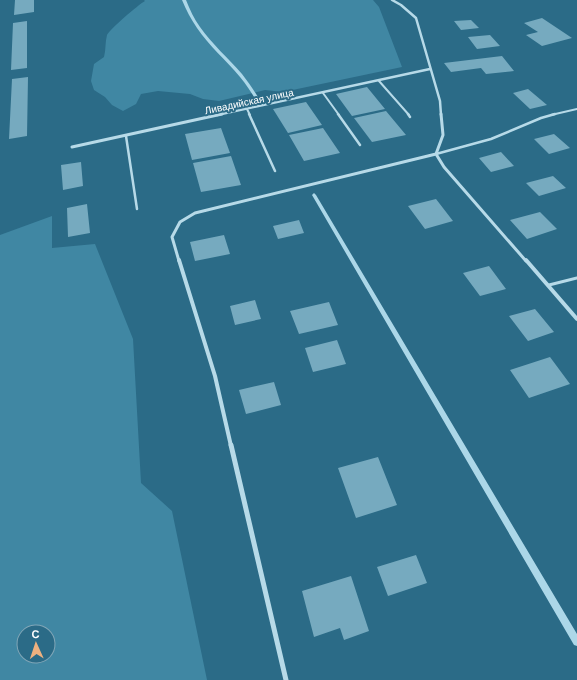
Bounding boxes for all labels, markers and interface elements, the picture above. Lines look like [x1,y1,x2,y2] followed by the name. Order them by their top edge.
[203,86,295,117] street label: Ливадийская улица
[16,624,56,664] north arrow
[31,627,40,641] text: С

